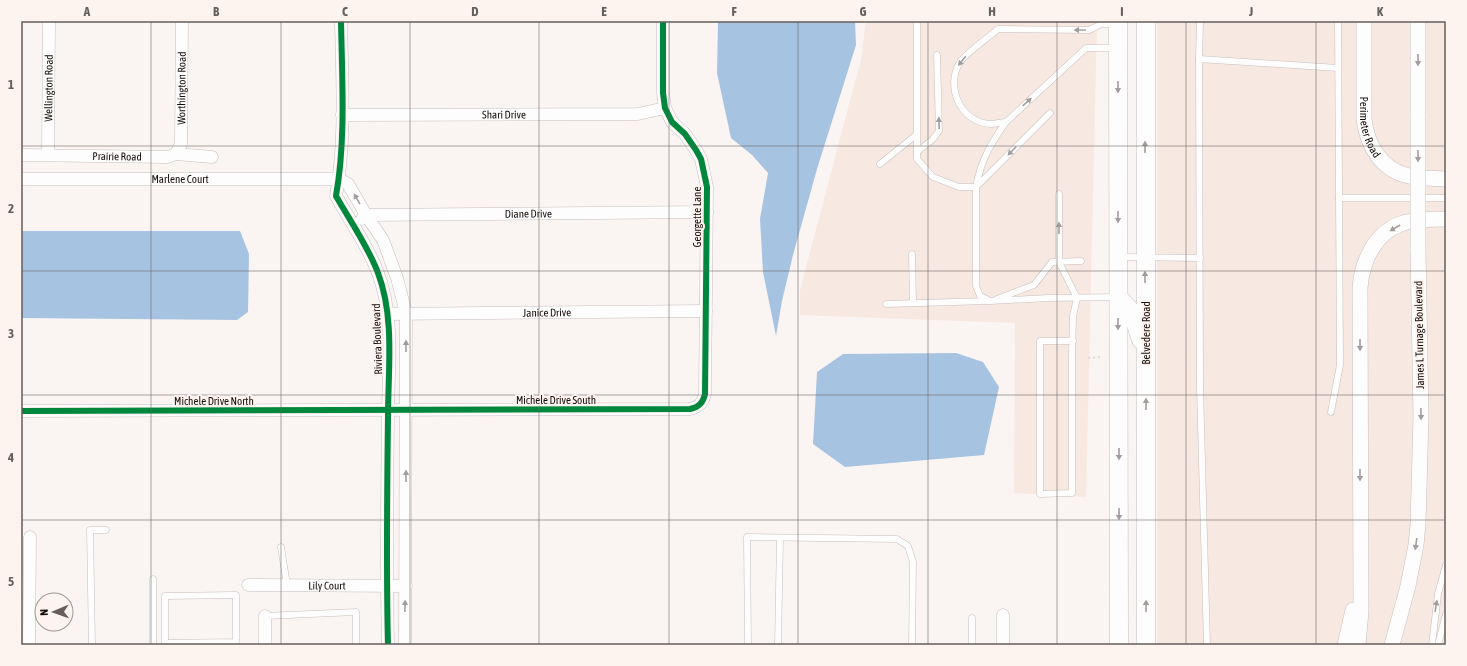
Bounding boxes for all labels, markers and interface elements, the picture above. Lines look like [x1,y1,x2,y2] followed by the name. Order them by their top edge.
[83,4,91,19] text: A
[213,4,220,19] text: B
[342,4,348,19] text: C
[471,4,479,19] text: D
[601,4,607,19] text: E
[731,4,737,19] text: F
[860,4,867,19] text: G
[988,4,996,19] text: H
[1120,4,1124,19] text: I
[1248,4,1253,19] text: J
[1377,4,1384,19] text: K
[1073,27,1086,33] one-way arrow
[175,52,188,125] street label: Worthington Road
[42,54,55,122] street label: Wellington Road
[1415,54,1421,67] one-way arrow
[958,56,967,66] one-way arrow
[8,77,14,92] text: 1
[1115,81,1121,94] one-way arrow
[1358,97,1383,160] street label: Perimeter Road
[1022,98,1032,107] one-way arrow
[482,108,526,121] street label: Shari Drive
[935,117,942,129] one-way arrow
[1142,140,1148,153] one-way arrow
[1007,146,1017,156] one-way arrow
[92,150,142,163] street label: Prairie Road
[1415,150,1421,163] one-way arrow
[151,173,209,185] street label: Marlene Court
[691,187,703,247] street label: Georgette Lane
[353,194,360,205] one-way arrow
[8,201,14,216] text: 2
[505,207,552,220] street label: Diane Drive
[1115,211,1121,224] one-way arrow
[1056,221,1062,234] one-way arrow
[1389,224,1400,231] one-way arrow
[1142,271,1149,283] one-way arrow
[1412,281,1426,389] street label: James L Turnage Boulevard
[1140,301,1152,365] street label: Belvedere Road
[370,303,384,375] street label: Riviera Boulevard
[523,306,571,319] street label: Janice Drive
[1115,318,1121,331] one-way arrow
[8,326,14,341] text: 3
[403,339,409,352] one-way arrow
[1357,339,1363,352] one-way arrow
[516,394,596,406] street label: Michele Drive South
[174,395,254,407] street label: Michele Drive North
[1143,397,1149,410] one-way arrow
[1417,408,1424,420] one-way arrow
[1116,448,1122,461] one-way arrow
[7,450,14,465] text: 4
[403,469,409,482] one-way arrow
[1357,469,1363,482] one-way arrow
[1116,508,1122,521] one-way arrow
[1413,538,1419,550] one-way arrow
[8,574,14,589] text: 5
[308,579,346,592] street label: Lily Court
[34,592,74,632] north arrow
[1143,599,1149,612] one-way arrow
[402,600,409,612] one-way arrow
[1433,600,1439,612] one-way arrow
[38,609,50,616] text: N

